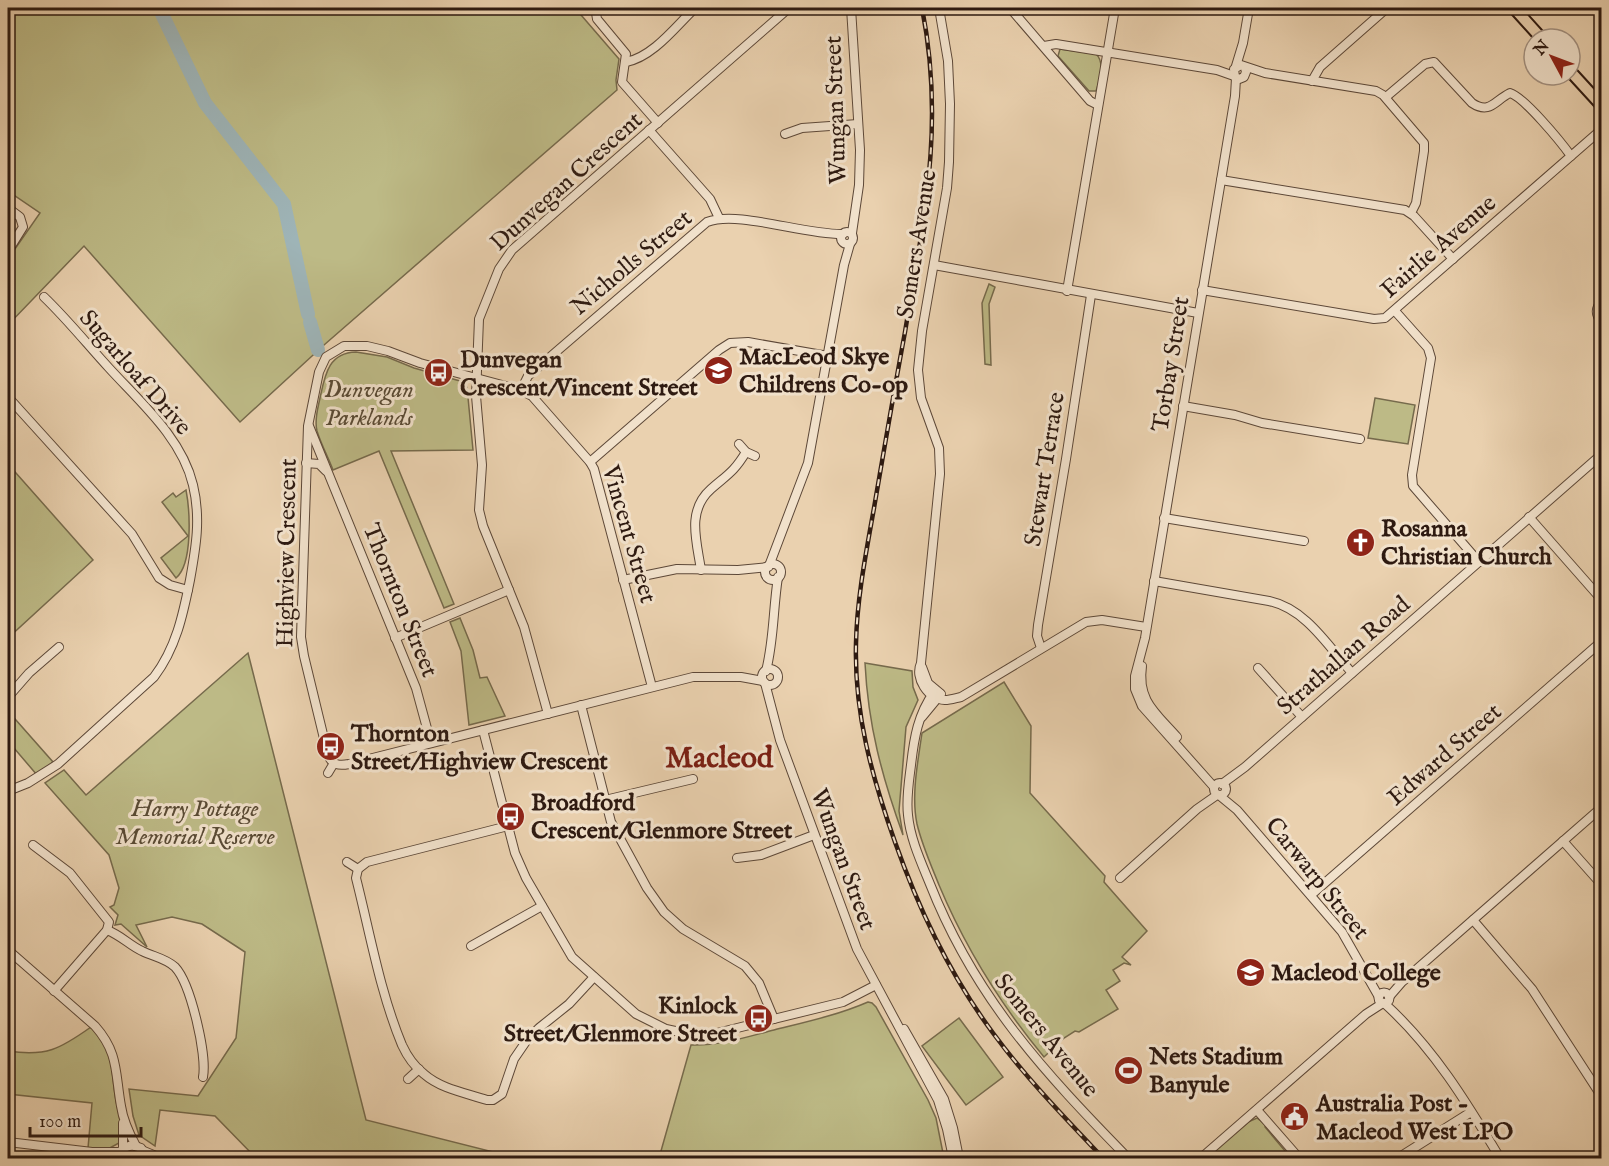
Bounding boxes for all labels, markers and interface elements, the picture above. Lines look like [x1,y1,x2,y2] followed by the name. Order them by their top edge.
[1522,27,1582,87] north arrow
[818,35,855,185] street label: Wungan Street
[1529,37,1554,61] text: N
[484,105,650,259] street label: Dunvegan Crescent
[890,167,945,321] street label: Somers Avenue
[1375,189,1503,306] street label: Fairlie Avenue
[565,203,699,323] street label: Nicholls Street
[1145,294,1197,434] street label: Torbay Street
[72,304,198,442] street label: Sugarloaf Drive
[739,342,908,401] place label: MacLeod Skye Childrens Co-op
[460,345,699,404] place label: Dunvegan Crescent/Vincent Street
[702,354,734,386] school or university icon: MacLeod Skye Childrens Co-op
[423,357,455,389] bus stop icon: Dunvegan Crescent/Vincent Street
[324,375,414,434] park label: Dunvegan Parklands
[1018,390,1073,549] street label: Stewart Terrace
[270,458,305,648] street label: Highview Crescent
[594,461,663,607] street label: Vincent Street
[1381,514,1552,573] place label: Rosanna Christian Church
[355,519,445,682] street label: Thornton Street
[1344,526,1376,558] church icon: Rosanna Christian Church
[1271,590,1417,723] street label: Strathallan Road
[1381,697,1509,813] street label: Edward Street
[350,719,609,778] place label: Thornton Street/Highview Crescent
[314,731,346,763] bus stop icon: Thornton Street/Highview Crescent
[665,740,774,778] district label: Macleod
[803,784,883,935] street label: Wungan Street
[531,788,793,847] place label: Broadford Crescent/Glenmore Street
[115,794,275,853] park label: Harry Pottage Memorial Reserve
[494,800,526,832] bus stop icon: Broadford Crescent/Glenmore Street
[1258,811,1376,947] street label: Carwarp Street
[1234,956,1266,988] school or university icon: Macleod College
[1271,958,1441,989] place label: Macleod College
[986,968,1105,1104] street label: Somers Avenue
[504,991,738,1050] place label: Kinlock Street/Glenmore Street
[742,1003,774,1035] bus stop icon: Kinlock Street/Glenmore Street
[1148,1042,1284,1101] place label: Nets Stadium Banyule
[1112,1054,1144,1086] sports icon: Nets Stadium Banyule
[1315,1089,1513,1148] place label: Australia Post - Macleod West LPO
[30,1100,141,1138] scale bar
[1279,1101,1311,1133] public building icon: Australia Post - Macleod West LPO
[39,1111,81,1134] text: 100 m

